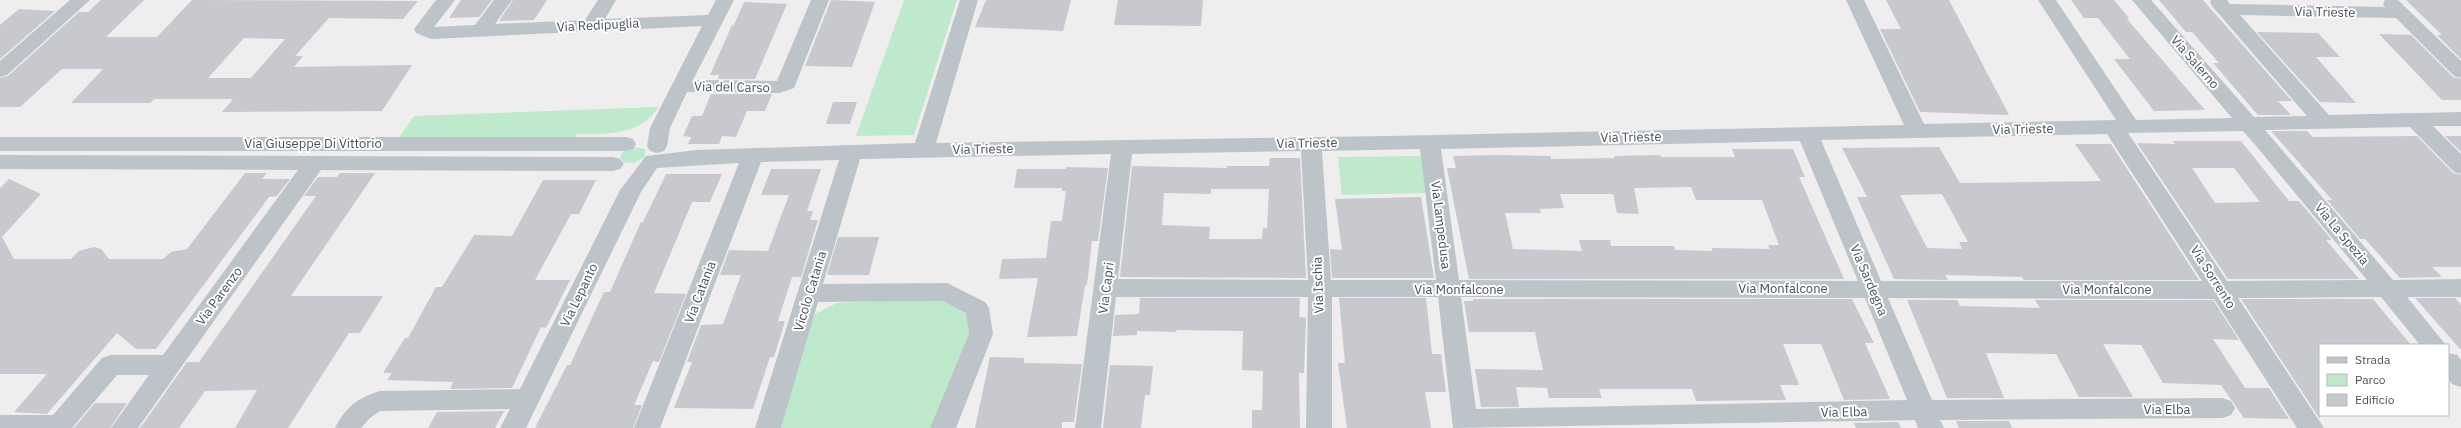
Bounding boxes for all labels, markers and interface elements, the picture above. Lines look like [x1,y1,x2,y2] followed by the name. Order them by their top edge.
[2294,3,2356,21] street label: Via Trieste
[556,14,640,36] street label: Via Redipuglia
[2167,32,2223,92] street label: Via Salerno
[694,78,770,96] street label: Via del Carso
[1992,120,2054,138] street label: Via Trieste
[1600,128,1662,146] street label: Via Trieste
[1276,134,1338,152] street label: Via Trieste
[244,135,382,152] street label: Via Giuseppe Di Vittorio
[952,140,1014,158] street label: Via Trieste
[1427,180,1455,270] street label: Via Lampedusa
[2311,199,2373,269] street label: Via La Spezia
[1846,242,1892,318] street label: Via Sardegna
[2186,242,2240,312] street label: Via Sorrento
[790,249,830,333] street label: Vicolo Catania
[1309,256,1327,314] street label: Via Ischia
[680,258,720,326] street label: Via Catania
[556,261,602,329] street label: Via Lepanto
[1094,261,1118,315] street label: Via Capri
[192,263,246,329] street label: Via Parenzo
[1738,280,1828,297] street label: Via Monfalcone
[1414,281,1504,298] street label: Via Monfalcone
[2062,281,2152,298] street label: Via Monfalcone
[2319,344,2449,416] legend
[2355,352,2391,367] text: Strada
[2355,372,2386,387] text: Parco
[2355,392,2395,407] text: Edificio
[2144,401,2190,418] street label: Via Elba
[1820,403,1868,421] street label: Via Elba

